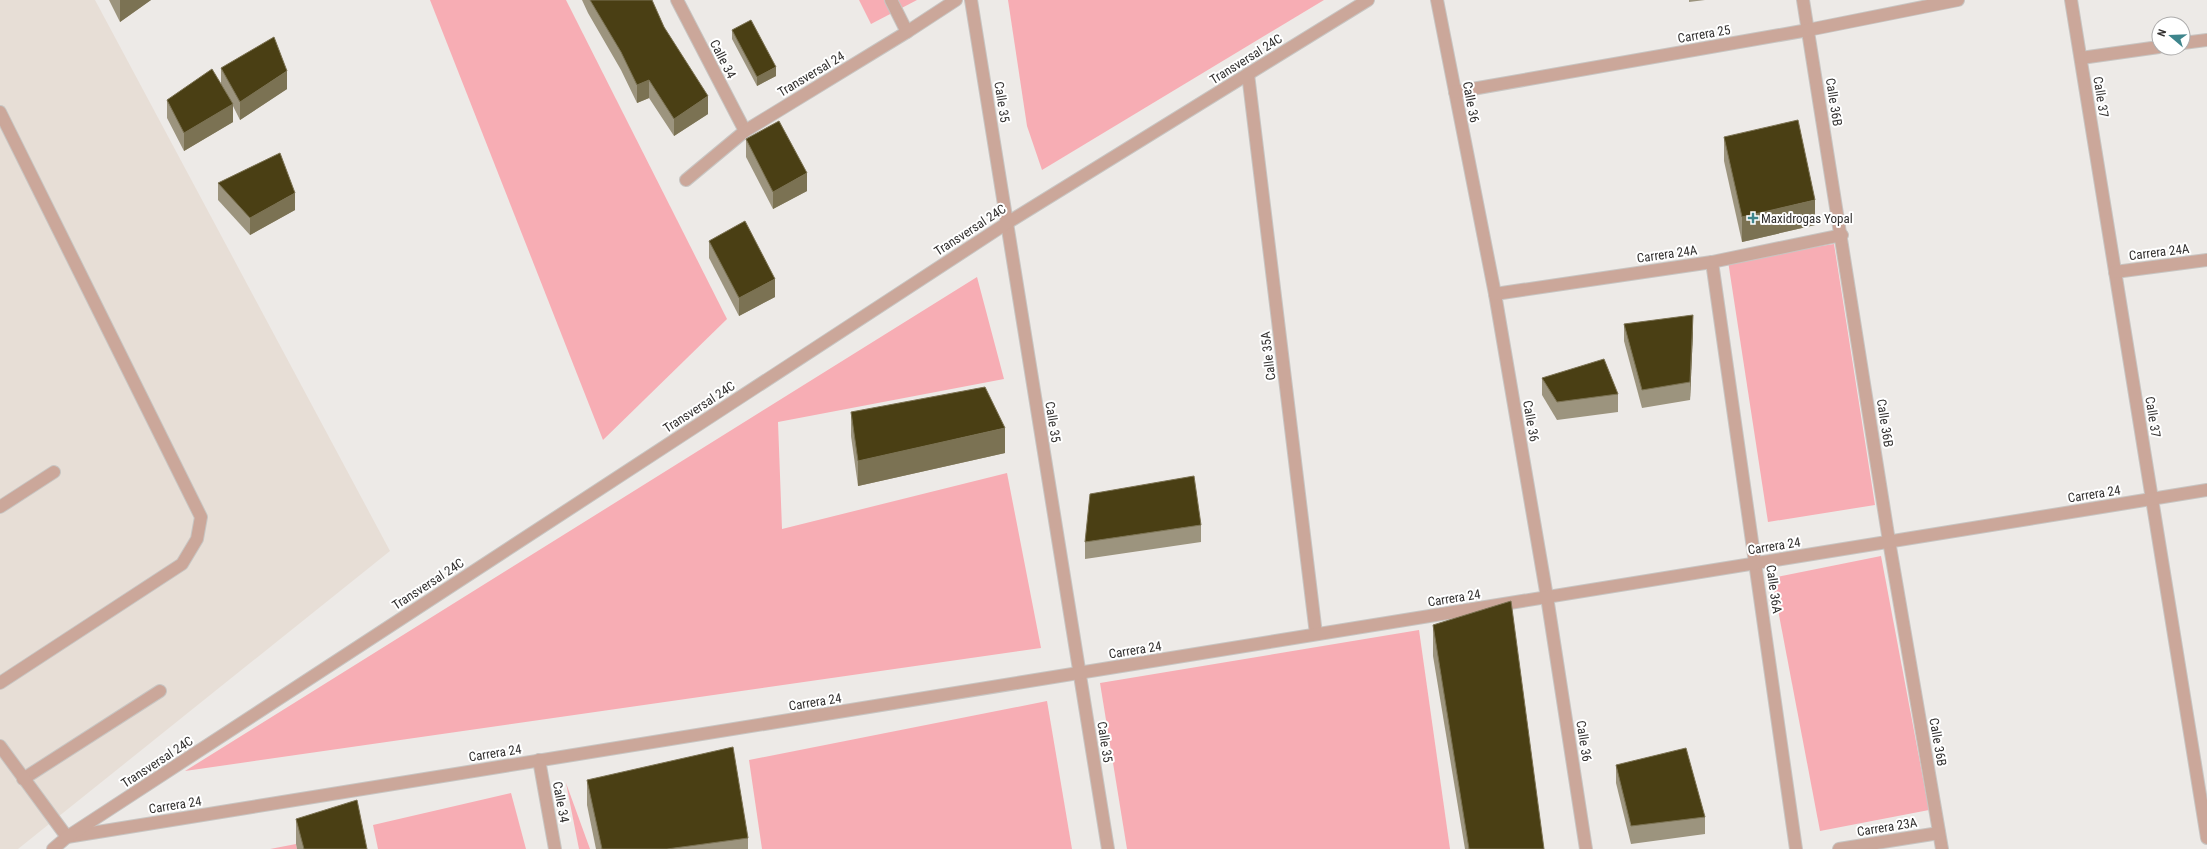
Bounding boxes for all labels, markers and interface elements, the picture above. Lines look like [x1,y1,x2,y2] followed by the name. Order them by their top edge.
[2151,16,2191,56] north arrow
[1676,22,1732,46] street label: Carrera 25
[2155,27,2169,38] text: N
[1207,31,1285,87] street label: Transversal 24C
[707,37,739,81] street label: Calle 34
[775,48,847,100] street label: Transversal 24
[2090,75,2112,119] street label: Calle 37
[1823,77,1845,127] street label: Calle 36B
[991,80,1013,124] street label: Calle 35
[1460,80,1482,124] street label: Calle 36
[931,201,1009,259] street label: Transversal 24C
[1761,211,1853,226] place label: Maxidrogas Yopal
[1748,213,1758,223] marker: Maxidrogas Yopal
[2128,241,2191,263] street label: Carrera 24A
[1636,242,1699,266] street label: Carrera 24A
[1258,330,1278,381] street label: Calle 35A
[660,378,738,436] street label: Transversal 24C
[2142,395,2164,439] street label: Calle 37
[1874,398,1896,448] street label: Calle 36B
[1520,399,1542,443] street label: Calle 36
[1042,400,1064,444] street label: Calle 35
[2067,482,2122,506] street label: Carrera 24
[1747,534,1802,558] street label: Carrera 24
[389,555,467,613] street label: Transversal 24C
[1763,564,1785,615] street label: Calle 36A
[1427,586,1482,610] street label: Carrera 24
[1108,638,1163,662] street label: Carrera 24
[788,690,843,714] street label: Carrera 24
[1926,717,1950,767] street label: Calle 36B
[1573,719,1595,763] street label: Calle 36
[1094,720,1116,764] street label: Calle 35
[118,733,196,791] street label: Transversal 24C
[468,741,523,765] street label: Carrera 24
[550,780,572,824] street label: Calle 34
[148,793,203,817] street label: Carrera 24
[1856,815,1919,839] street label: Carrera 23A

